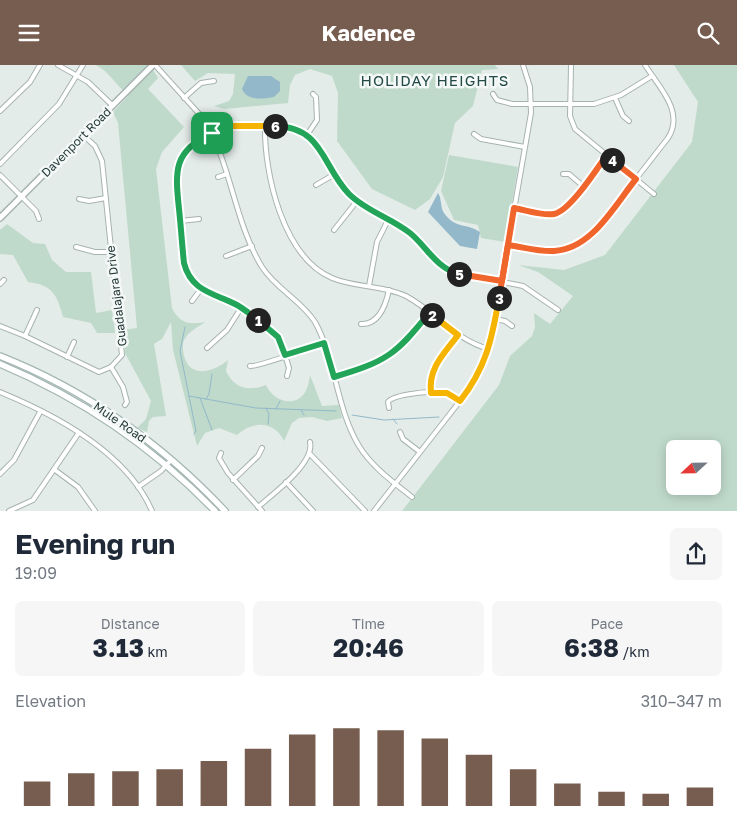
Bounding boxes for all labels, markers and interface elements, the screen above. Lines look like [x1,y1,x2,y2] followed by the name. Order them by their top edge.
[15,19,43,47] icon: menu
[322,19,415,46] text: Kadence
[694,19,722,47] icon: search
[361,71,509,89] district label: HOLIDAY HEIGHTS
[38,104,114,180] street label: Davenport Road
[191,112,233,154] pin
[262,113,288,139] pin: 6
[271,118,280,135] text: 6
[198,119,226,147] icon: arrive
[600,147,624,173] pin: 4
[608,152,617,169] text: 4
[102,245,130,347] street label: Guadalajara Drive
[446,261,472,287] pin: 5
[455,266,464,283] text: 5
[486,285,512,311] pin: 3
[495,290,504,307] text: 3
[420,303,444,327] pin: 2
[246,307,270,333] pin: 1
[428,307,437,324] text: 2
[255,312,262,329] text: 1
[91,398,149,446] street label: Mule Road
[666,440,721,495] north arrow
[666,440,721,495] map controls
[15,527,175,560] text: Evening run
[670,528,722,580] button: share
[15,563,57,583] text: 19:09
[101,615,160,632] text: Distance
[352,615,385,632] text: Time
[590,615,623,632] text: Pace
[93,632,144,663] text: 3.13
[333,632,404,663] text: 20:46
[564,632,619,663] text: 6:38
[144,643,168,660] text: km
[619,643,650,660] text: /km
[15,691,86,711] text: Elevation
[641,691,722,711] text: 310–347 m

